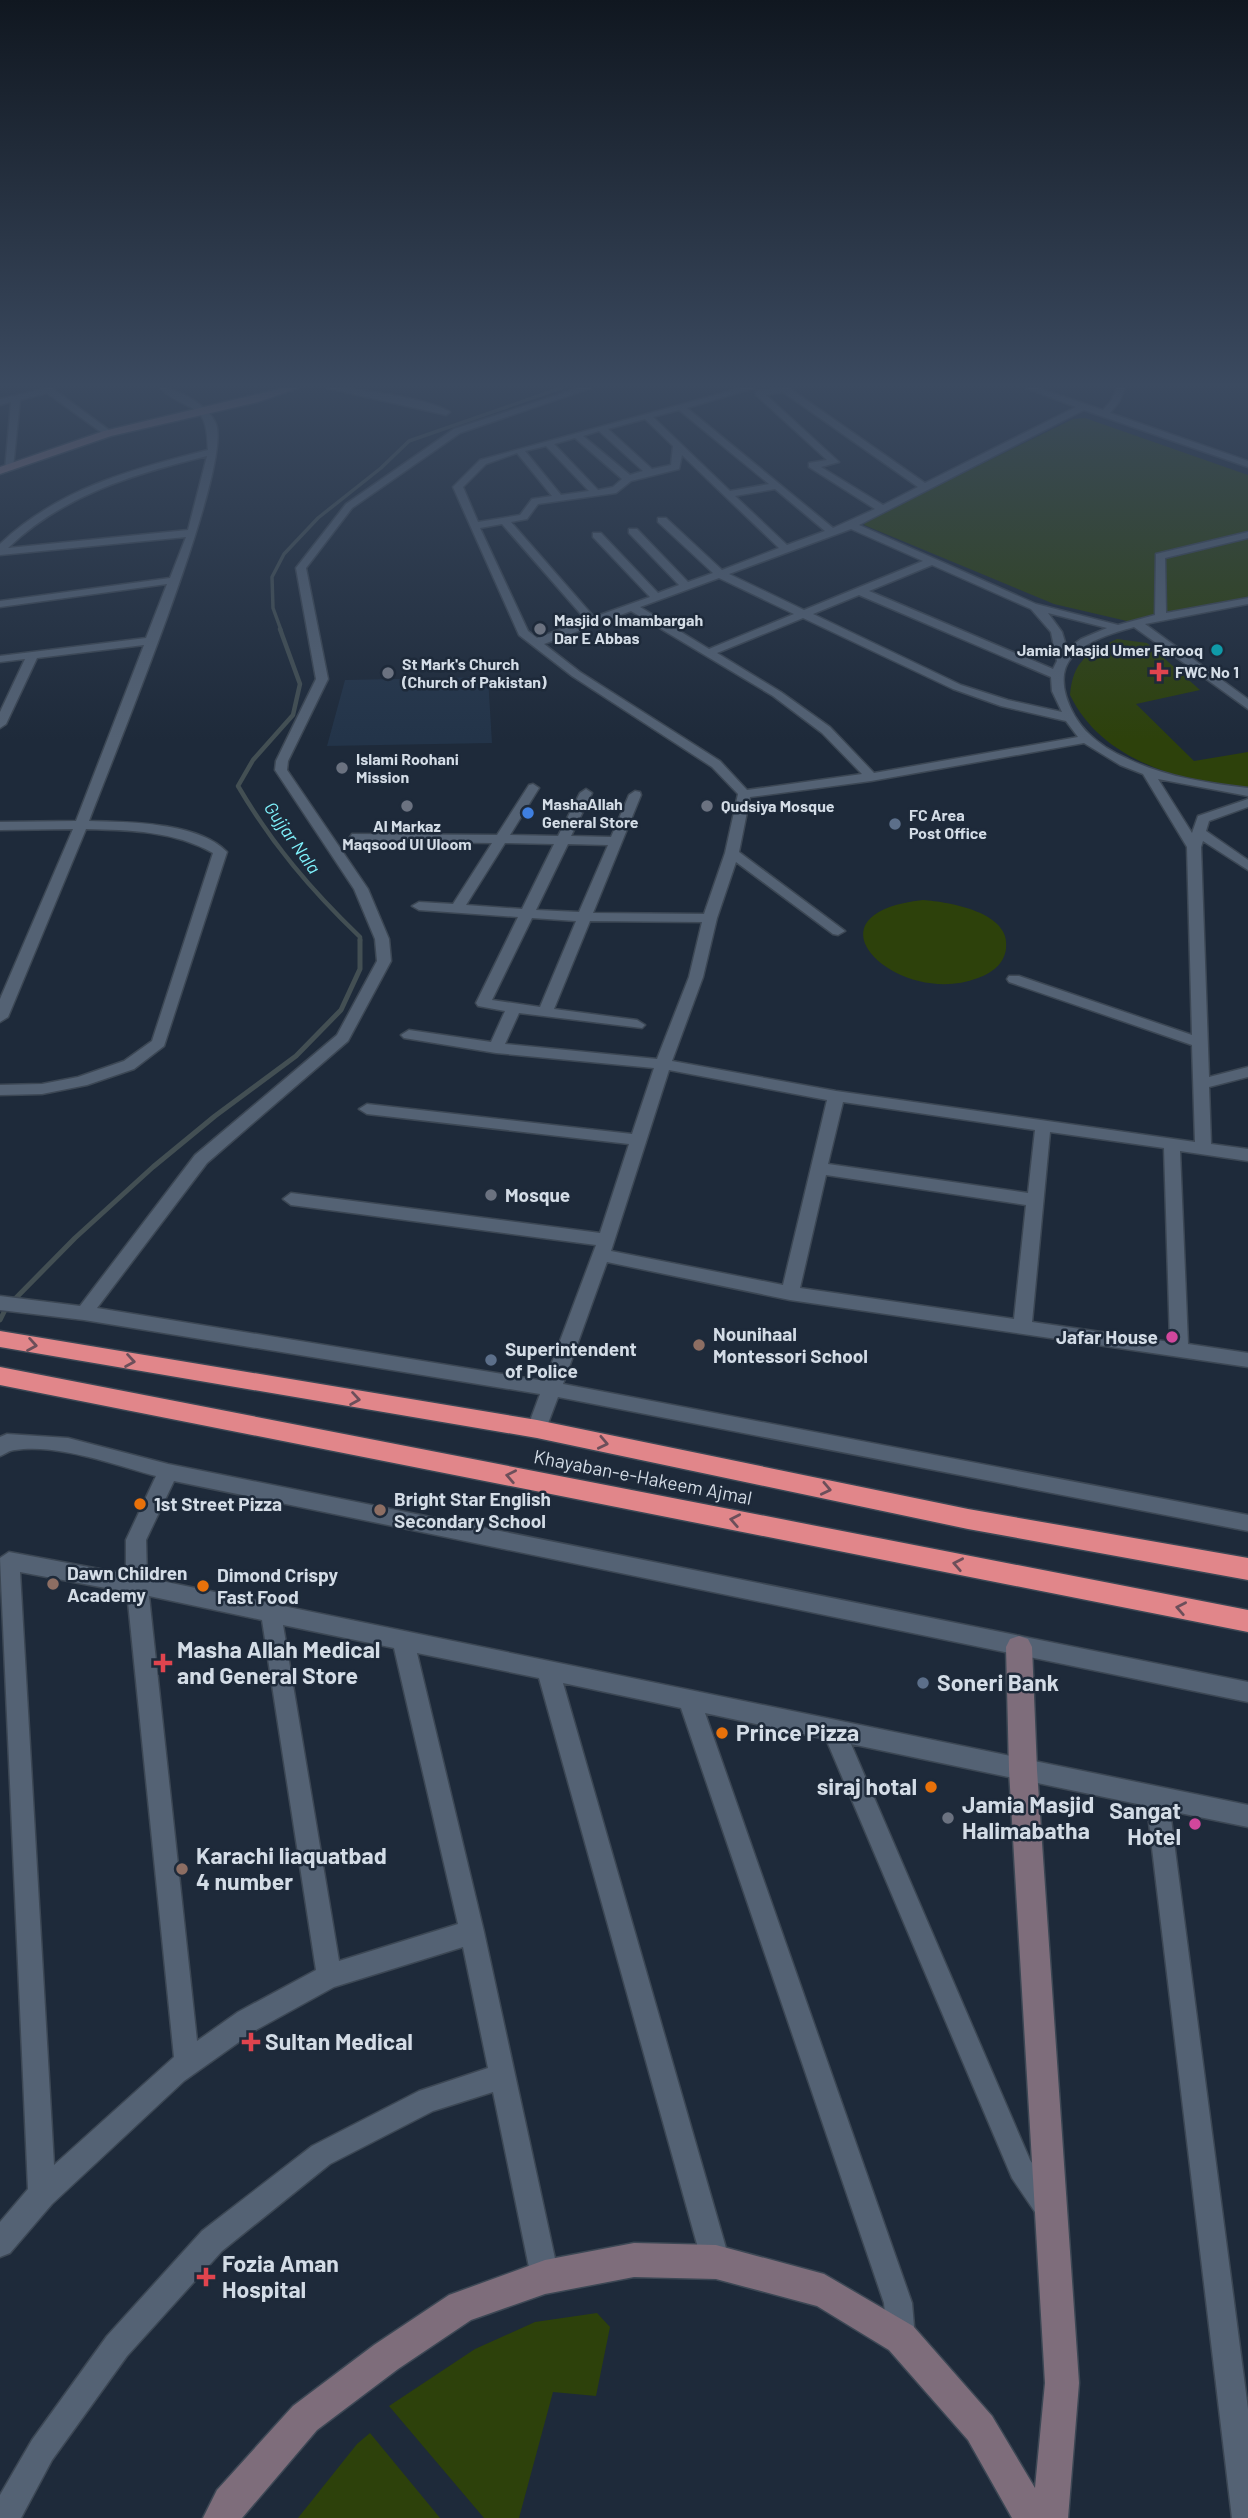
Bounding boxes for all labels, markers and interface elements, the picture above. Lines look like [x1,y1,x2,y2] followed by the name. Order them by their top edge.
[554,610,703,647] place label: Masjid o Imambargah Dar E Abbas
[532,621,548,637] marker: Masjid o Imambargah Dar E Abbas
[1017,640,1203,659] place label: Jamia Masjid Umer Farooq
[1209,642,1225,658] marker: Jamia Masjid Umer Farooq
[401,654,547,691] place label: St Mark's Church (Church of Pakistan)
[1149,662,1169,682] marker: FWC No 1
[1175,662,1239,681] place label: FWC No 1
[380,665,396,681] marker: St Mark's Church (Church of Pakistan)
[356,749,459,786] place label: Islami Roohani Mission
[334,760,350,776] marker: Islami Roohani Mission
[542,794,639,831] place label: MashaAllah General Store
[721,796,835,815] place label: Qudsiya Mosque
[260,797,326,878] water label: Gujjar Nala
[399,798,415,814] marker: Al Markaz Maqsood Ul Uloom
[699,798,715,814] marker: Qudsiya Mosque
[520,805,536,821] marker: MashaAllah General Store
[909,805,987,842] place label: FC Area Post Office
[342,816,472,853] place label: Al Markaz Maqsood Ul Uloom
[887,816,903,832] marker: FC Area Post Office
[505,1183,570,1206] place label: Mosque
[483,1187,499,1203] marker: Mosque
[713,1322,868,1367] place label: Nounihaal Montessori School
[1056,1325,1158,1348] place label: Jafar House
[1164,1329,1180,1345] marker: Jafar House
[26,1337,37,1352] one-way arrow
[505,1337,637,1382] place label: Superintendent of Police
[691,1337,707,1353] marker: Nounihaal Montessori School
[483,1352,499,1368] marker: Superintendent of Police
[125,1353,136,1368] one-way arrow
[349,1391,361,1406] one-way arrow
[597,1434,609,1449] one-way arrow
[532,1444,754,1509] street label: Khayaban-e-Hakeem Ajmal
[505,1469,517,1484] one-way arrow
[820,1481,832,1496] one-way arrow
[394,1487,551,1532] place label: Bright Star English Secondary School
[154,1492,282,1515] place label: 1st Street Pizza
[132,1496,148,1512] marker: 1st Street Pizza
[372,1502,388,1518] marker: Bright Star English Secondary School
[729,1513,741,1528] one-way arrow
[952,1557,964,1572] one-way arrow
[67,1561,188,1606] place label: Dawn Children Academy
[217,1563,338,1608] place label: Dimond Crispy Fast Food
[45,1576,61,1592] marker: Dawn Children Academy
[195,1578,211,1594] marker: Dimond Crispy Fast Food
[1175,1601,1187,1616] one-way arrow
[177,1635,380,1689] place label: Masha Allah Medical and General Store
[155,1655,171,1671] marker: Masha Allah Medical and General Store
[937,1668,1059,1696] place label: Soneri Bank
[915,1675,931,1691] marker: Soneri Bank
[736,1718,859,1746] place label: Prince Pizza
[714,1725,730,1741] marker: Prince Pizza
[817,1772,917,1800] place label: siraj hotal
[923,1779,939,1795] marker: siraj hotal
[962,1790,1094,1844] place label: Jamia Masjid Halimabatha
[1109,1796,1181,1850] place label: Sangat Hotel
[940,1810,956,1826] marker: Jamia Masjid Halimabatha
[1187,1816,1203,1832] marker: Sangat Hotel
[196,1841,387,1895] place label: Karachi liaquatbad 4 number
[174,1861,190,1877] marker: Karachi liaquatbad 4 number
[265,2027,413,2055] place label: Sultan Medical
[243,2034,259,2050] marker: Sultan Medical
[222,2249,339,2303] place label: Fozia Aman Hospital
[196,2267,216,2287] marker: Fozia Aman Hospital

